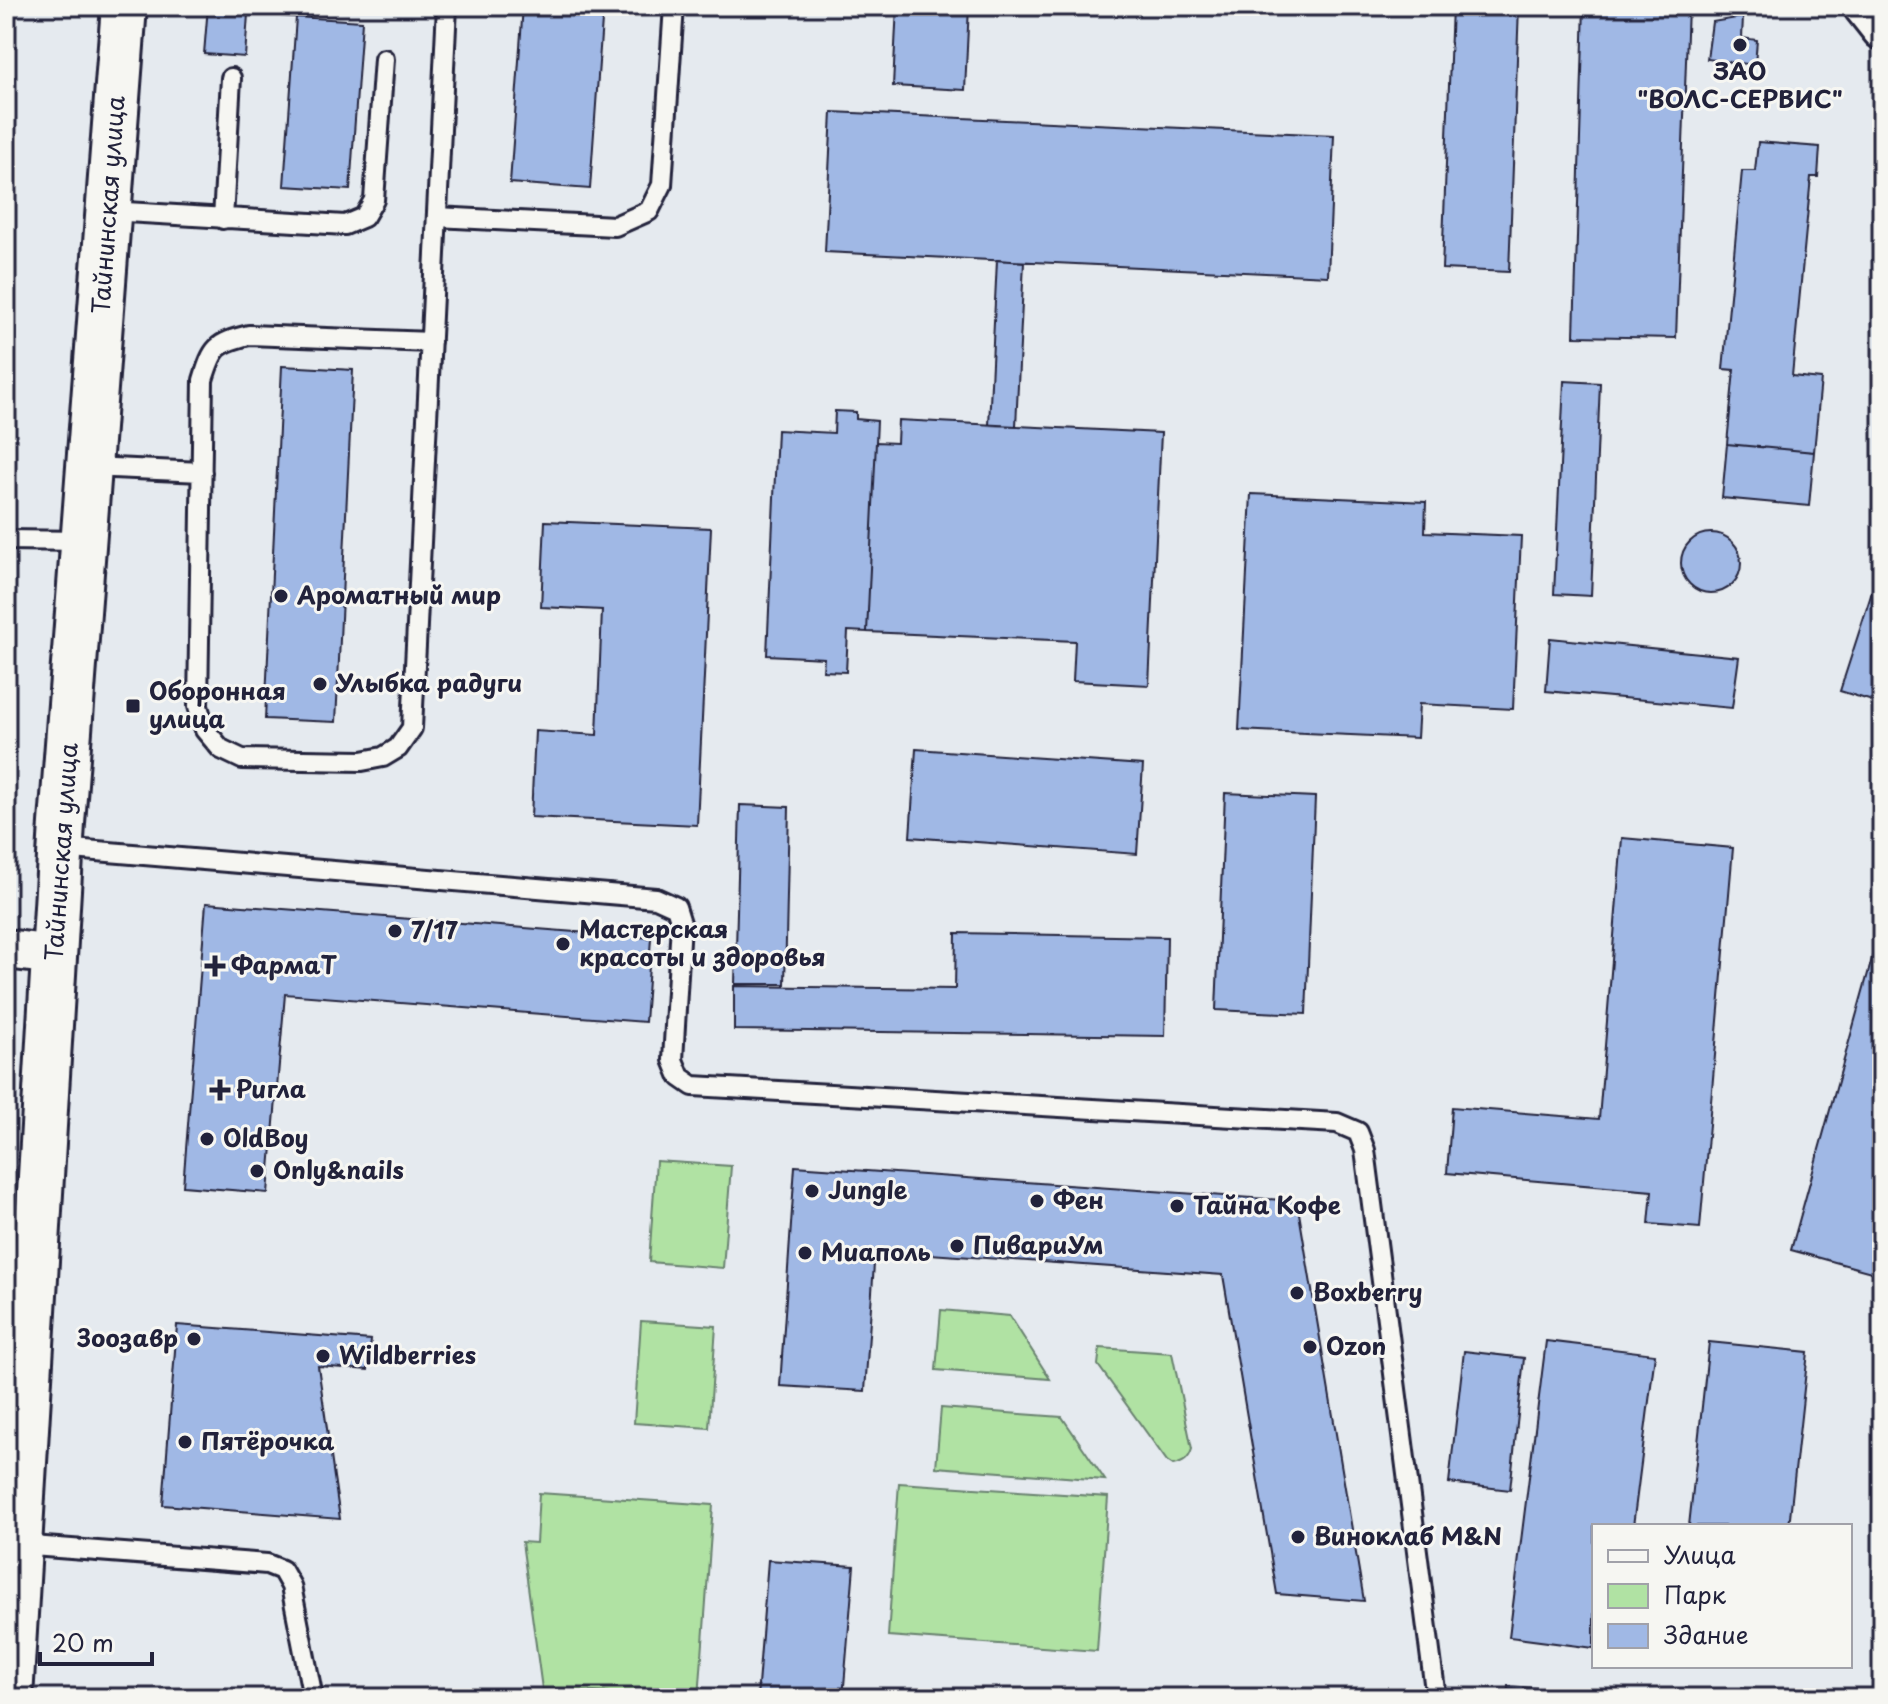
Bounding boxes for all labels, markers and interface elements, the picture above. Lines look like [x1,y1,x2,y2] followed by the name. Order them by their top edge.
[1731,36,1749,54] marker: ЗАО "ВОЛС-СЕРВИС"
[1637,52,1843,116] place label: ЗАО "ВОЛС-СЕРВИС"
[81,95,133,315] street label: Тайнинская улица
[296,576,501,612] place label: Ароматный мир
[272,587,290,605] marker: Ароматный мир
[335,664,522,700] place label: Улыбка радуги
[149,672,286,736] place label: Оборонная улица
[311,675,329,693] marker: Улыбка радуги
[124,697,142,715] marker: Оборонная улица
[34,742,86,962] street label: Тайнинская улица
[579,910,826,974] place label: Мастерская красоты и здоровья
[411,911,458,947] place label: 7/17
[386,922,404,940] marker: 7/17
[554,935,572,953] marker: Мастерская красоты и здоровья
[231,946,338,982] place label: ФармаТ
[206,957,224,975] marker: ФармаТ
[236,1070,307,1106] place label: Ригла
[211,1081,229,1099] marker: Ригла
[223,1119,308,1155] place label: OldBoy
[198,1130,216,1148] marker: OldBoy
[273,1151,404,1187] place label: Only&nails
[248,1162,266,1180] marker: Only&nails
[828,1171,908,1207] place label: Jungle
[1053,1181,1104,1217] place label: Фен
[803,1182,821,1200] marker: Jungle
[1193,1186,1341,1222] place label: Тайна Кофе
[1028,1192,1046,1210] marker: Фен
[1168,1197,1186,1215] marker: Тайна Кофе
[973,1226,1103,1262] place label: ПивариУм
[821,1233,931,1269] place label: Миаполь
[948,1237,966,1255] marker: ПивариУм
[796,1244,814,1262] marker: Миаполь
[1313,1273,1423,1309] place label: Boxberry
[1288,1284,1306,1302] marker: Boxberry
[76,1319,178,1355] place label: Зоозавр
[1326,1327,1386,1363] place label: Ozon
[185,1330,203,1348] marker: Зоозавр
[339,1336,476,1372] place label: Wildberries
[1301,1338,1319,1356] marker: Ozon
[314,1347,332,1365] marker: Wildberries
[201,1422,335,1458] place label: Пятёрочка
[176,1433,194,1451] marker: Пятёрочка
[1314,1517,1502,1553] place label: Виноклаб М&N
[1592,1524,1852,1668] legend
[1289,1528,1307,1546] marker: Виноклаб М&N
[1664,1536,1736,1572] text: Улица
[1664,1576,1727,1612] text: Парк
[40,1616,152,1666] scale bar
[1664,1616,1749,1652] text: Здание
[52,1624,114,1660] text: 20 m

